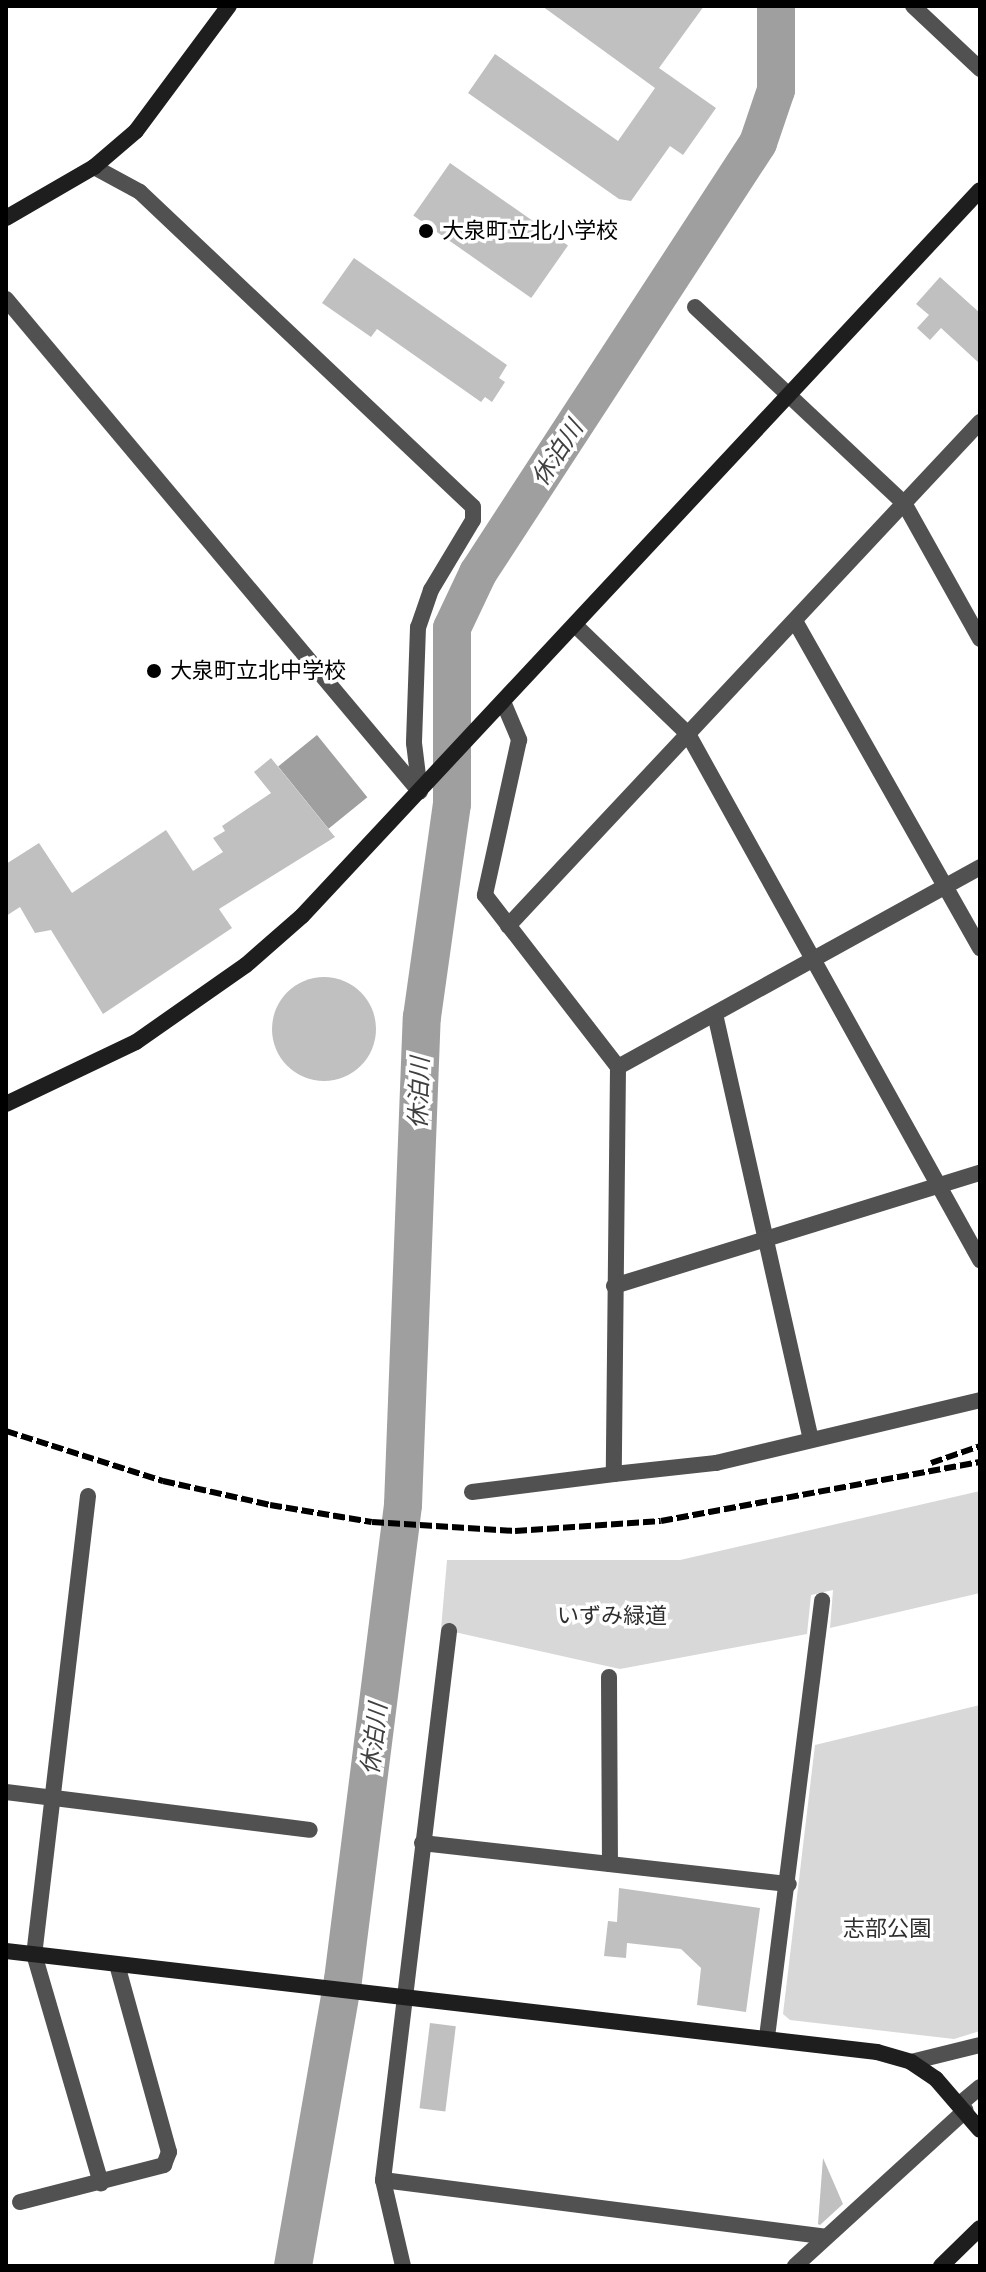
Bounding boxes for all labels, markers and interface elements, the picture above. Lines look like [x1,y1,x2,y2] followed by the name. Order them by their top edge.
[442,218,618,244] place label: 大泉町立北小学校
[417,222,435,240] marker: 大泉町立北小学校
[525,415,589,491] water label: 休泊川
[170,658,346,684] place label: 大泉町立北中学校
[145,662,163,680] marker: 大泉町立北中学校
[403,1057,435,1129] water label: 休泊川
[557,1603,667,1629] park label: いずみ緑道
[355,1702,393,1776] water label: 休泊川
[843,1916,931,1942] park label: 志部公園

